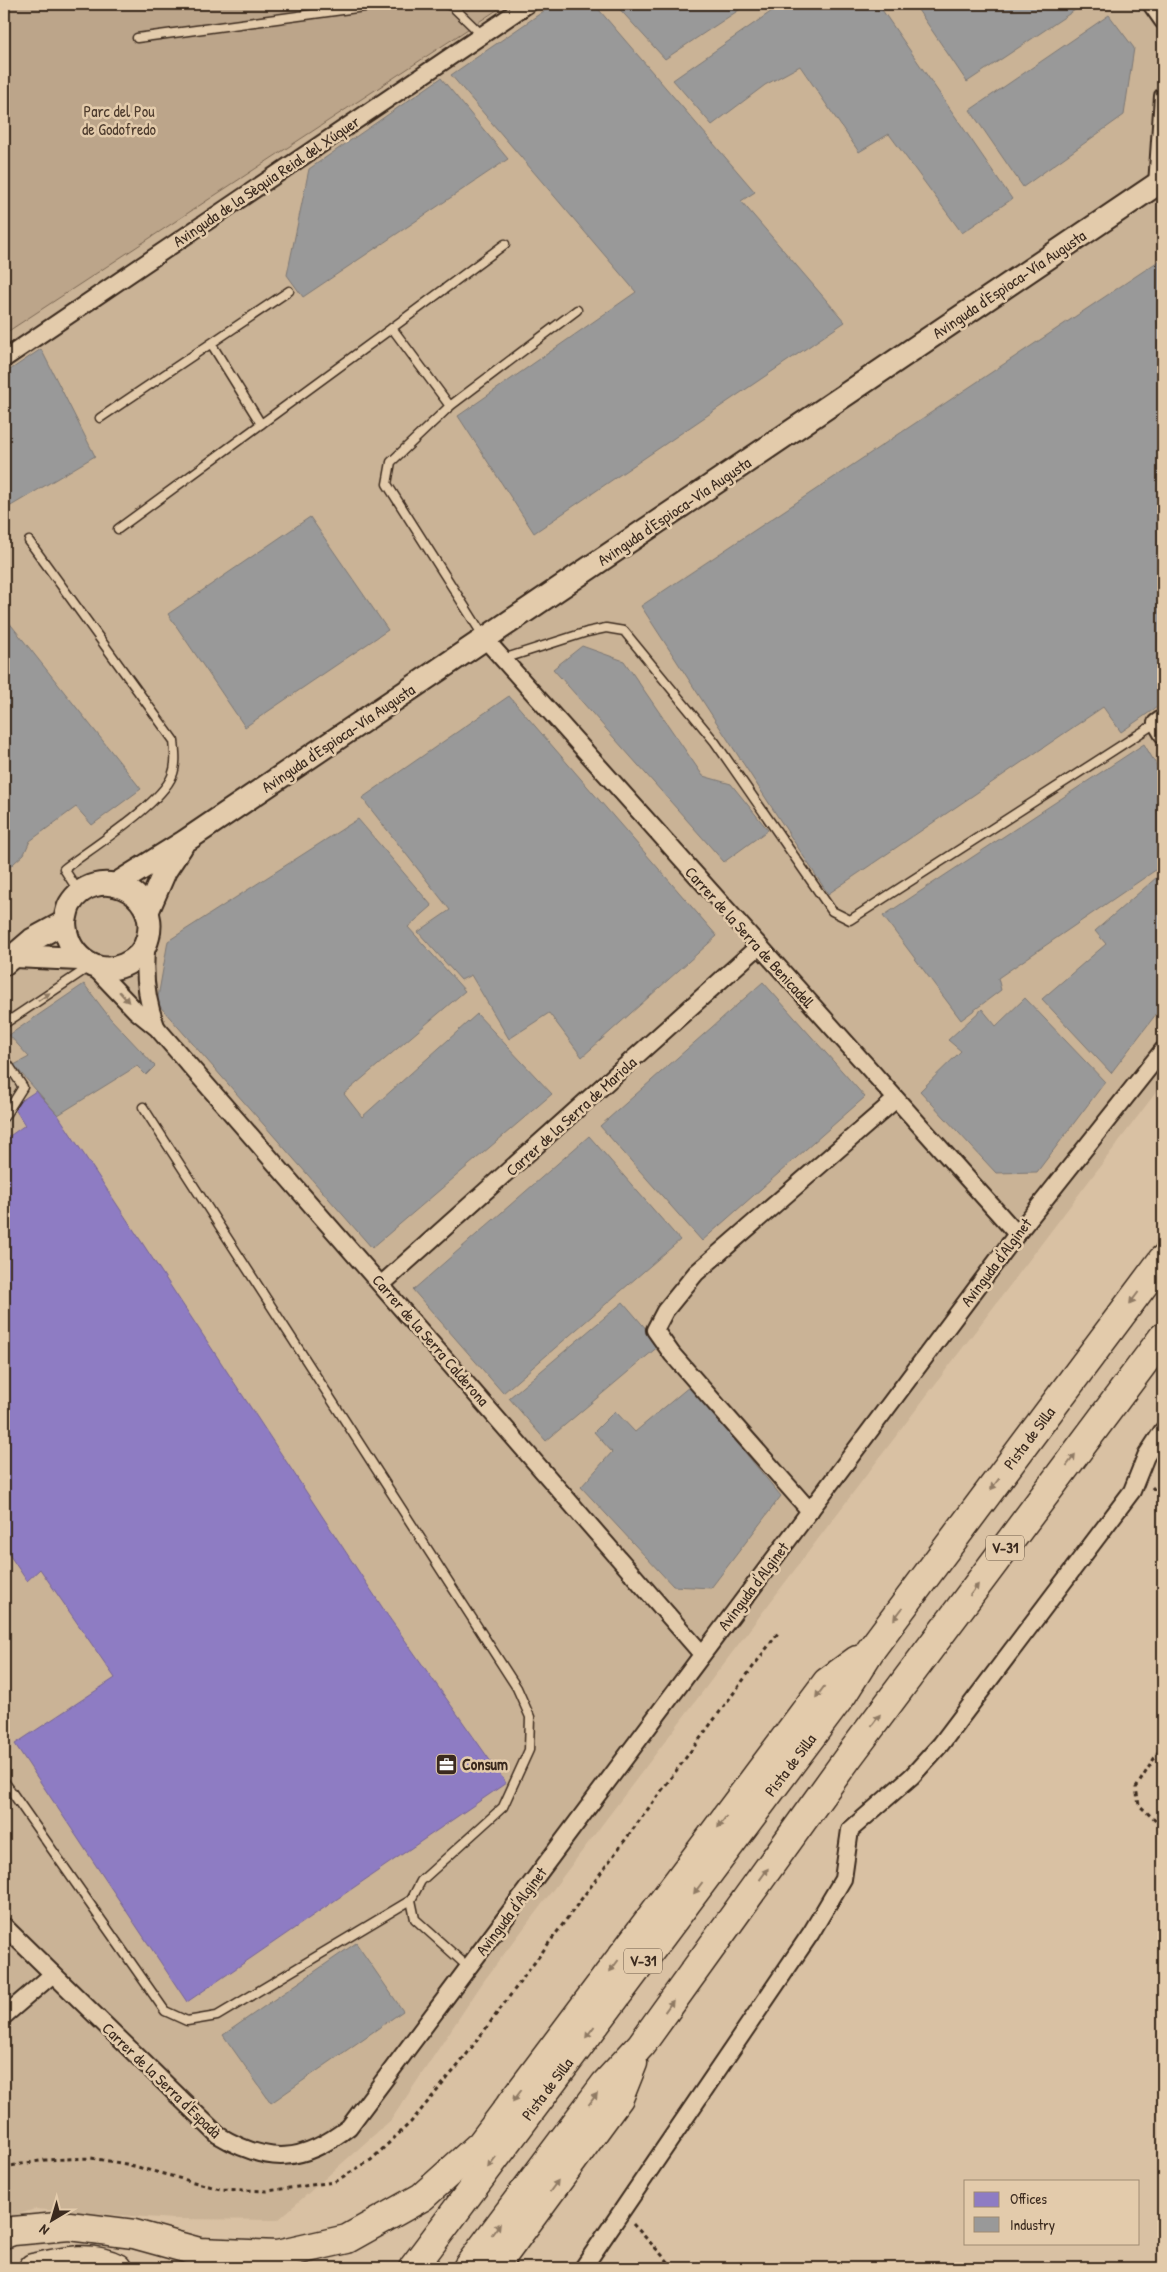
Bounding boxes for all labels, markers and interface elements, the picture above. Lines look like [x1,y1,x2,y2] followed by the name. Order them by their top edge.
[82,100,157,140] park label: Parc del Pou de Godofredo
[168,110,364,252] street label: Avinguda de la Sèquia Reial del Xúquer
[928,224,1090,344] street label: Avinguda d'Espioca-Vía Augusta
[593,451,755,571] street label: Avinguda d'Espioca-Vía Augusta
[257,678,419,798] street label: Avinguda d'Espioca-Vía Augusta
[680,861,820,1013] street label: Carrer de la Serra de Benicadell
[118,991,130,1003] one-way arrow
[37,992,51,1002] one-way arrow
[501,1051,641,1181] street label: Carrer de la Serra de Mariola
[955,1213,1037,1311] street label: Avinguda d'Alginet
[368,1269,494,1411] street label: Carrer de la Serra Calderona
[1129,1291,1139,1305] one-way arrow
[998,1402,1060,1474] street label: Pista de Silla
[1066,1454,1077,1467] one-way arrow
[990,1477,1000,1491] one-way arrow
[986,1536,1024,1560] road number: V-31
[712,1537,794,1635] street label: Avinguda d'Alginet
[969,1583,979,1597] one-way arrow
[892,1607,903,1620] one-way arrow
[814,1685,825,1698] one-way arrow
[871,1714,882,1727] one-way arrow
[759,1729,821,1801] street label: Pista de Silla
[434,1752,458,1776] office icon: Consum
[462,1753,508,1775] place label: Consum
[717,1815,727,1829] one-way arrow
[470,1862,552,1960] street label: Avinguda d'Alginet
[759,1867,769,1881] one-way arrow
[692,1881,703,1894] one-way arrow
[624,1948,662,1974] road number: V-31
[609,1959,619,1973] one-way arrow
[664,1999,674,2013] one-way arrow
[98,2017,226,2143] street label: Carrer de la Serra d'Espadà
[584,2025,595,2038] one-way arrow
[516,2053,578,2125] street label: Pista de Silla
[511,2089,522,2102] one-way arrow
[588,2092,598,2106] one-way arrow
[487,2155,497,2169] one-way arrow
[549,2179,559,2193] one-way arrow
[964,2180,1140,2244] legend
[1010,2188,1047,2209] text: Offices
[28,2194,78,2244] north arrow
[1010,2214,1055,2235] text: Industry
[34,2221,52,2240] text: N
[491,2222,501,2236] one-way arrow

